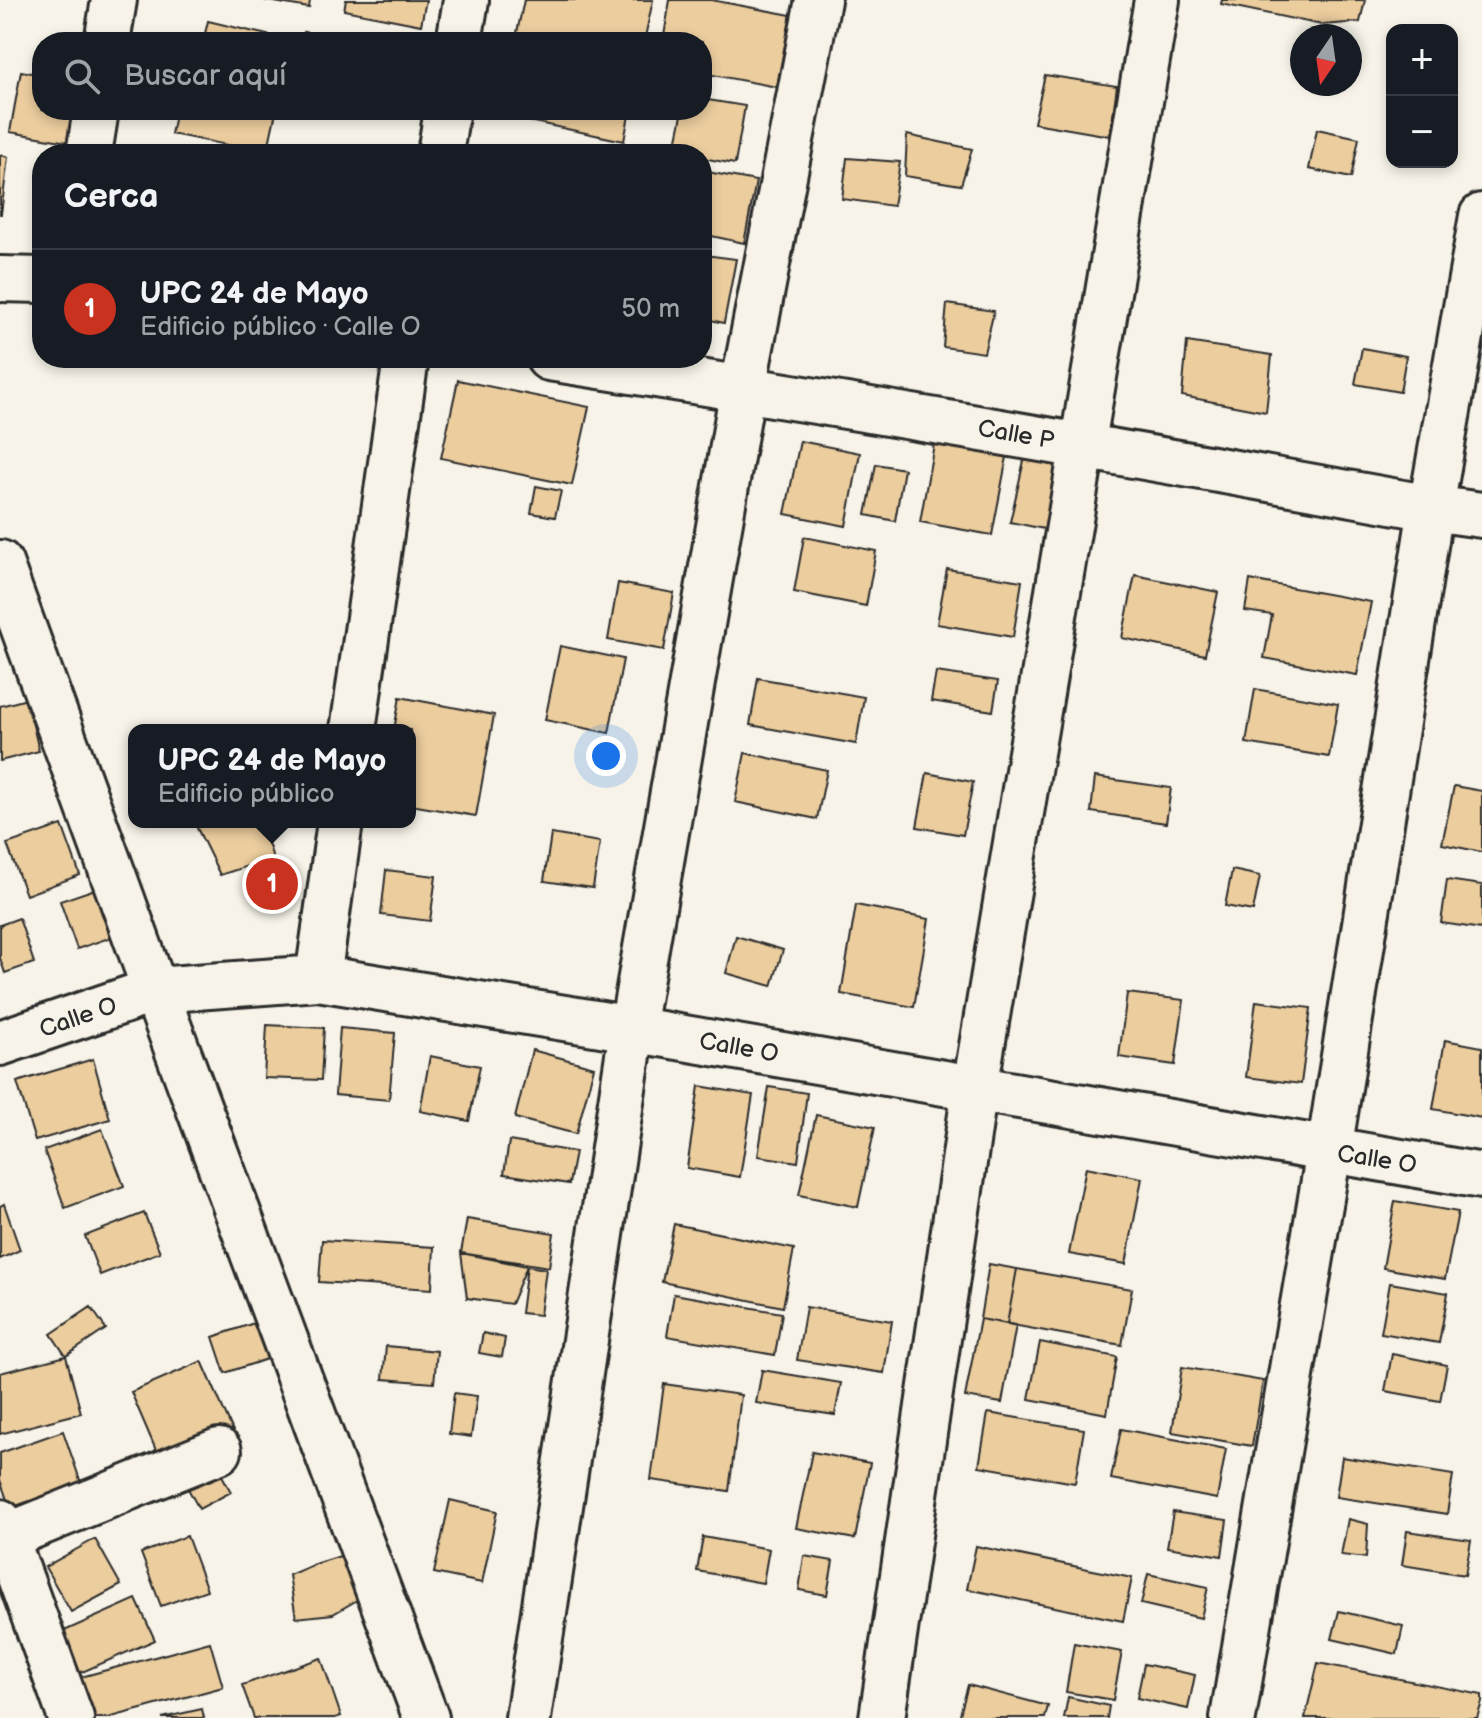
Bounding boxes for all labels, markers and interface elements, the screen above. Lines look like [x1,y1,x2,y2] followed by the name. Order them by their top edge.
[1290,24,1362,96] north arrow
[1386,24,1458,168] map controls
[1386,24,1458,96] button: +
[32,32,712,120] search box
[60,54,104,98] icon: search
[124,58,286,94] text: Buscar aquí
[1386,96,1458,168] button: −
[64,176,159,217] text: Cerca
[140,276,369,312] text: UPC 24 de Mayo
[85,294,95,325] text: 1
[621,294,680,325] text: 50 m
[140,312,421,343] text: Edificio público · Calle O
[975,414,1056,455] street label: Calle P
[128,724,416,828] popup
[586,736,626,776] your location
[158,743,386,779] text: UPC 24 de Mayo
[158,779,334,810] text: Edificio público
[246,854,298,914] pin: 1
[36,991,121,1044] street label: Calle O
[697,1026,781,1069] street label: Calle O
[1335,1139,1419,1180] street label: Calle O

